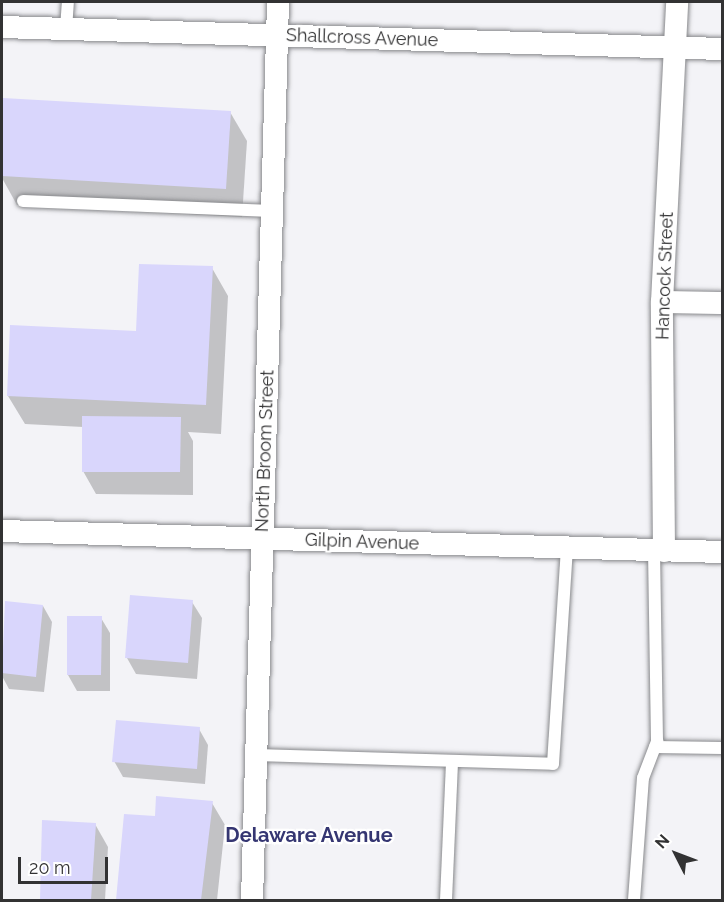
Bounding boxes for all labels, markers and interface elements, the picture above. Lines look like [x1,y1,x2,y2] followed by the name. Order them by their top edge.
[285,25,439,51] street label: Shallcross Avenue
[652,212,678,340] street label: Hancock Street
[251,369,279,533] street label: North Broom Street
[304,529,420,555] street label: Gilpin Avenue
[225,823,393,847] district label: Delaware Avenue
[646,824,706,884] north arrow
[651,831,673,853] text: N
[21,845,111,883] scale bar
[29,857,71,878] text: 20 m

